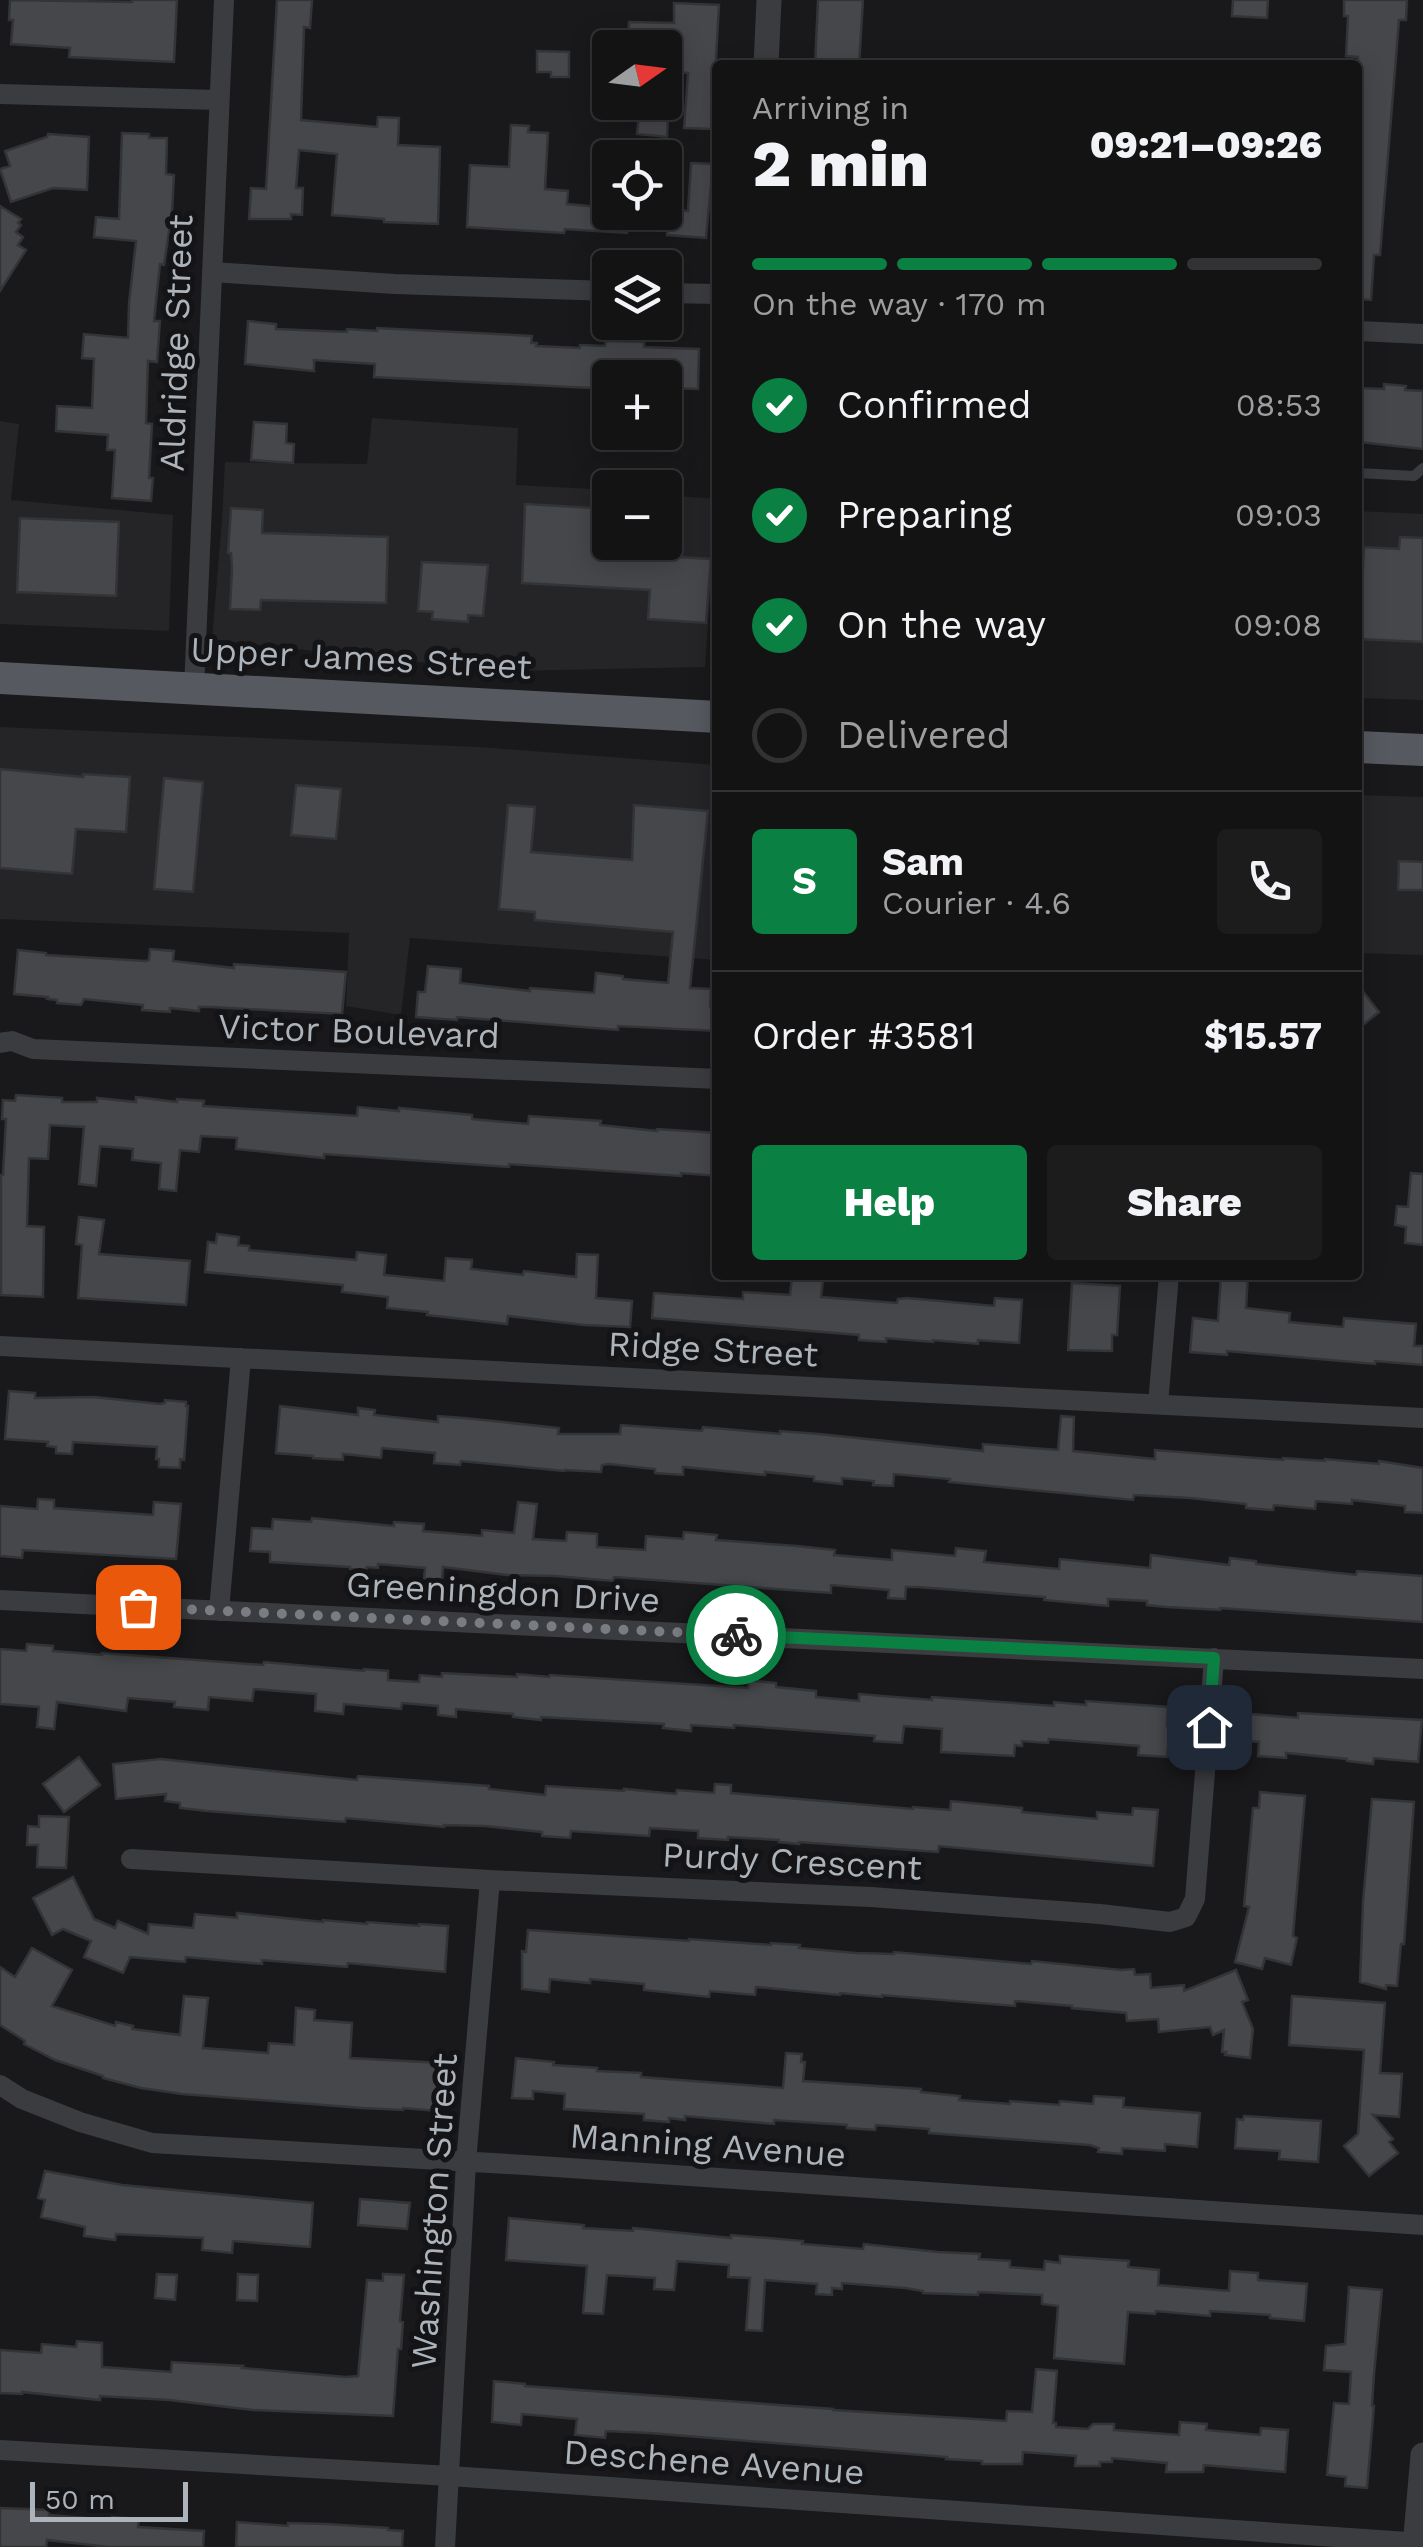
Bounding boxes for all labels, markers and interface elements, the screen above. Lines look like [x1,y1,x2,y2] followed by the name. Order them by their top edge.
[592,30,682,120] north arrow
[592,30,682,560] map controls
[752,89,909,127] text: Arriving in
[1090,123,1322,167] text: 09:21–09:26
[752,126,929,202] text: 2 min
[592,140,682,230] button: locate
[151,213,201,472] street label: Aldridge Street
[592,250,682,340] button: layers
[752,285,1047,323] text: On the way · 170 m
[592,360,682,450] button: +
[752,378,807,433] icon: check
[837,383,1032,427] text: Confirmed
[1236,386,1322,424] text: 08:53
[592,470,682,560] button: −
[752,488,807,543] icon: check
[837,493,1012,537] text: Preparing
[1235,496,1322,534] text: 09:03
[752,598,807,653] icon: check
[837,603,1046,647] text: On the way
[1233,606,1322,644] text: 09:08
[189,628,533,688] street label: Upper James Street
[837,713,1010,757] text: Delivered
[1217,829,1322,934] button: phone
[882,840,964,884] text: Sam
[792,859,817,903] text: S
[882,884,1071,922] text: Courier · 4.6
[217,1005,501,1057] street label: Victor Boulevard
[752,1014,975,1058] text: Order #3581
[1204,1014,1322,1058] text: $15.57
[752,1145,1027,1260] button: Help
[1047,1145,1322,1260] button: Share
[607,1323,820,1375] street label: Ridge Street
[345,1563,661,1621] street label: Greeningdon Drive
[96,1565,181,1650] pin
[111,1580,166,1635] icon: bag
[686,1585,786,1685] courier
[709,1608,764,1663] icon: bike
[1167,1685,1252,1770] pin
[1182,1700,1237,1755] icon: home
[661,1833,923,1889] street label: Purdy Crescent
[402,2051,466,2370] street label: Washington Street
[568,2114,848,2176] street label: Manning Avenue
[562,2431,866,2493] street label: Deschene Avenue
[30,2477,188,2522] scale bar
[45,2483,115,2516] text: 50 m

